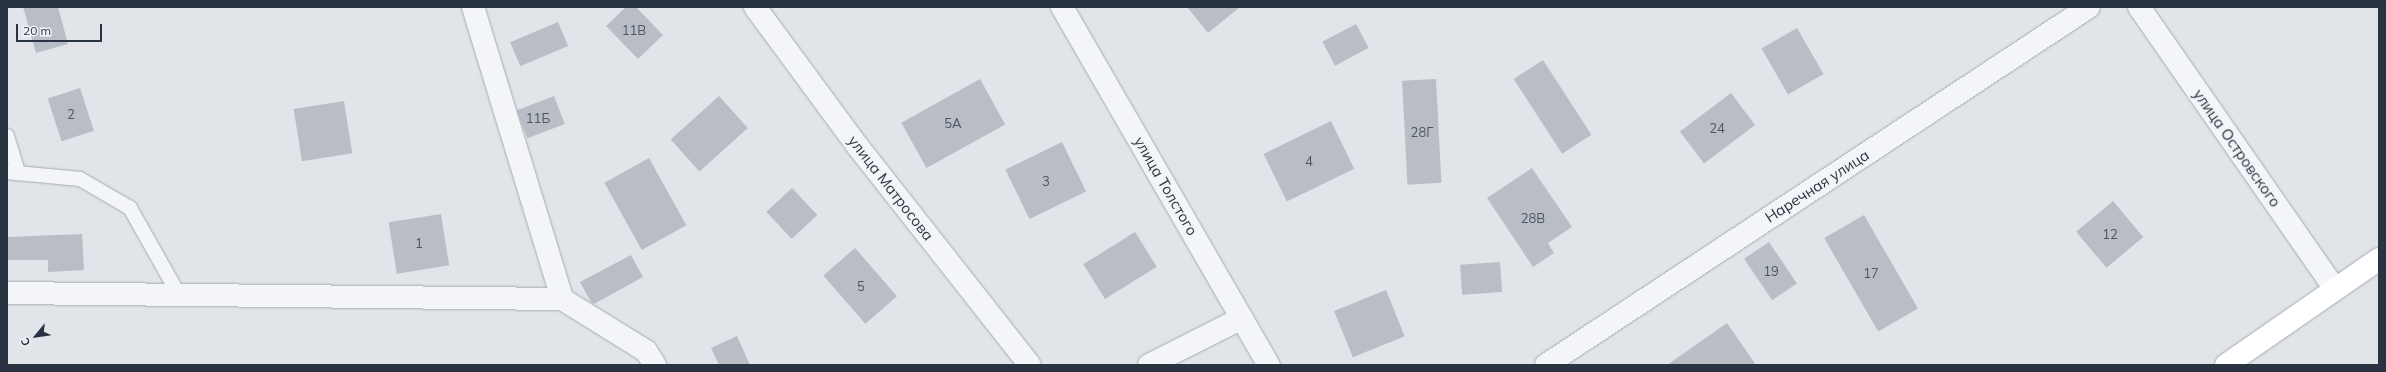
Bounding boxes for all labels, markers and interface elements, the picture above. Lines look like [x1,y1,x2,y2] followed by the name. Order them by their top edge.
[18,16,104,42] scale bar
[622,22,646,38] house number: 11В
[23,23,51,38] text: 20 m
[2190,86,2284,210] street label: улица Островского
[67,106,75,122] house number: 2
[526,110,550,126] house number: 11Б
[944,115,962,131] house number: 5А
[1709,120,1725,136] house number: 24
[1411,124,1433,140] house number: 28Г
[844,132,938,244] street label: улица Матросова
[1130,133,1202,239] street label: улица Толстого
[1762,146,1872,226] street label: Наречная улица
[1305,153,1313,169] house number: 4
[1042,173,1050,189] house number: 3
[1521,210,1545,226] house number: 28В
[2102,226,2118,242] house number: 12
[415,235,423,251] house number: 1
[1763,263,1779,279] house number: 19
[1863,265,1879,281] house number: 17
[857,278,865,294] house number: 5
[16,316,56,356] north arrow
[18,335,33,349] text: С

